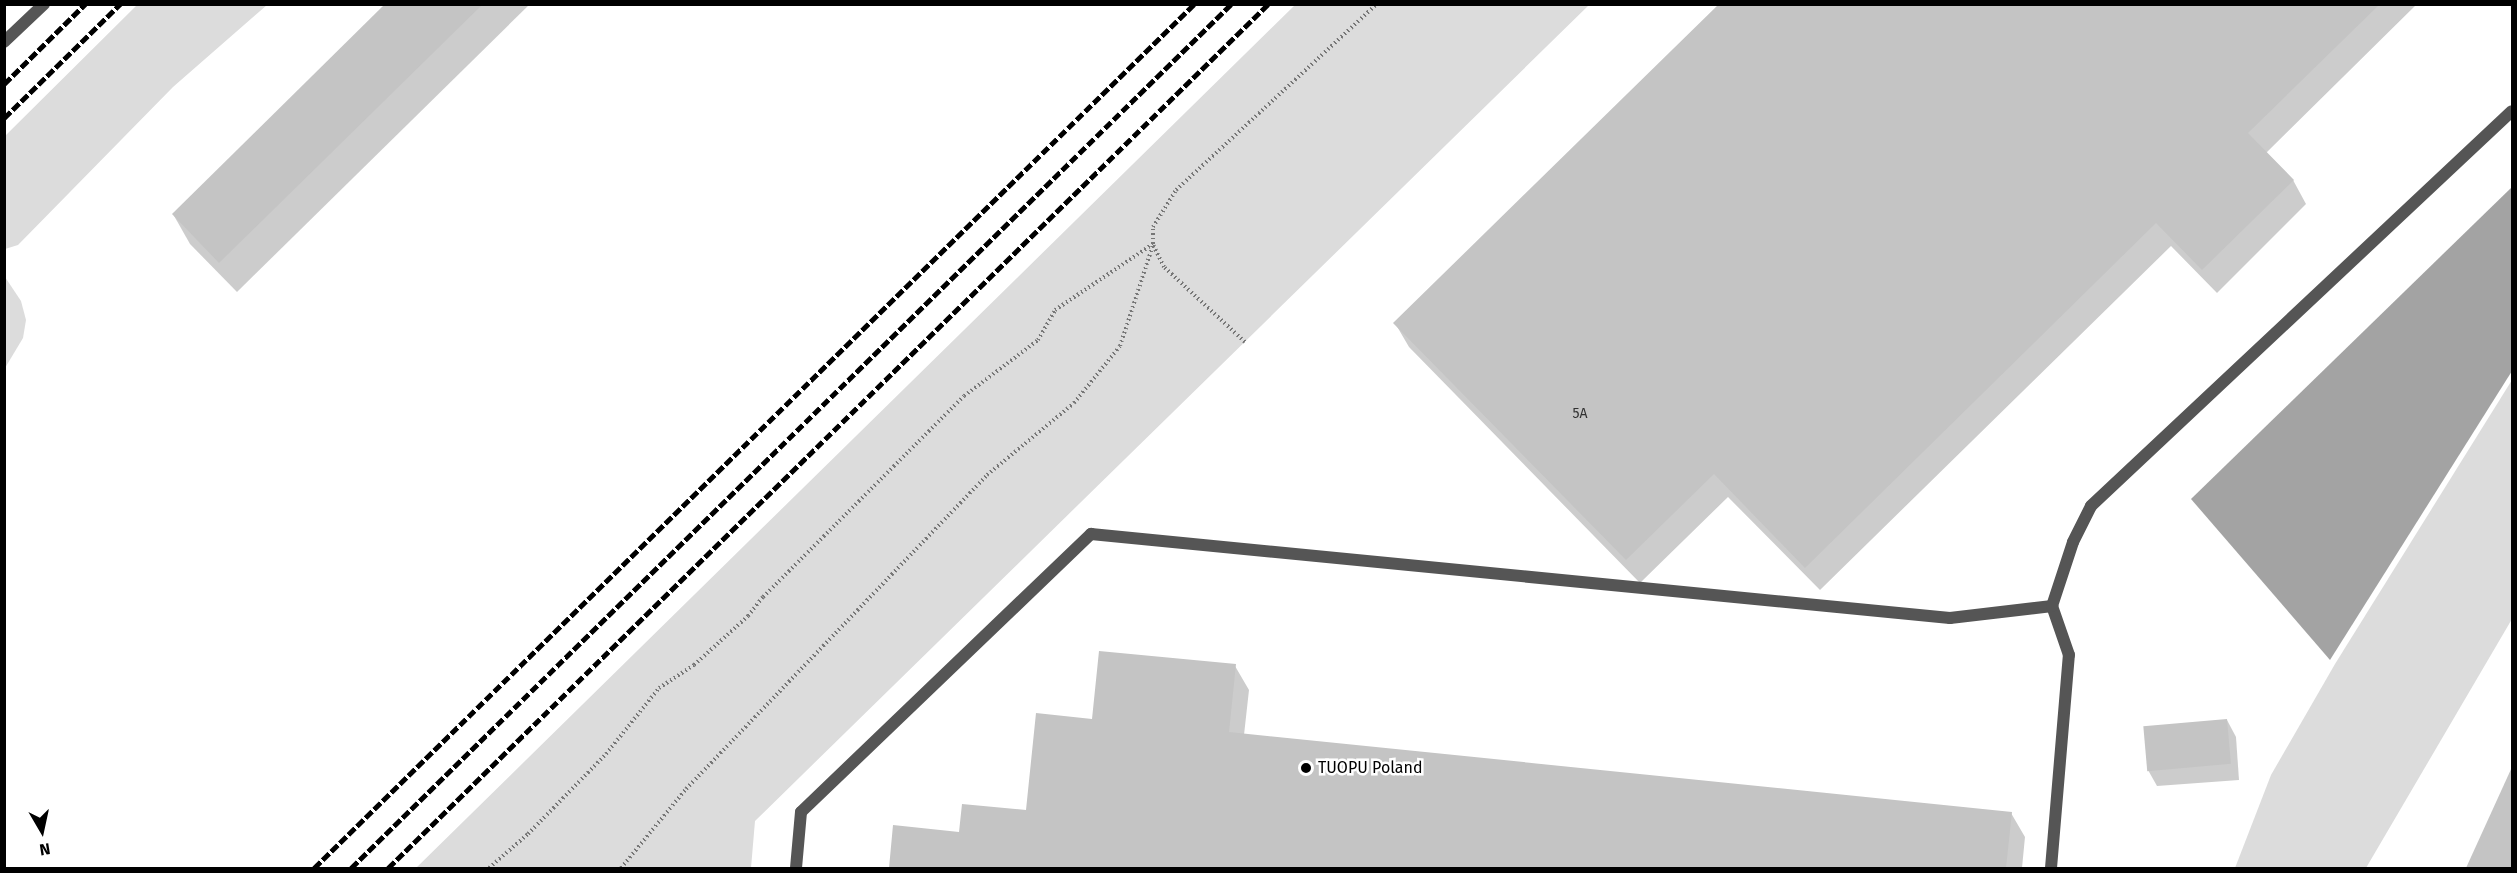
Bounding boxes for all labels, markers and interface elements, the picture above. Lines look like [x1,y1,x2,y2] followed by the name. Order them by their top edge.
[1572,406,1588,422] house number: 5A
[1318,758,1422,778] place label: TUOPU Poland
[1299,761,1313,775] marker: TUOPU Poland
[12,801,72,861] north arrow
[38,839,52,859] text: N

